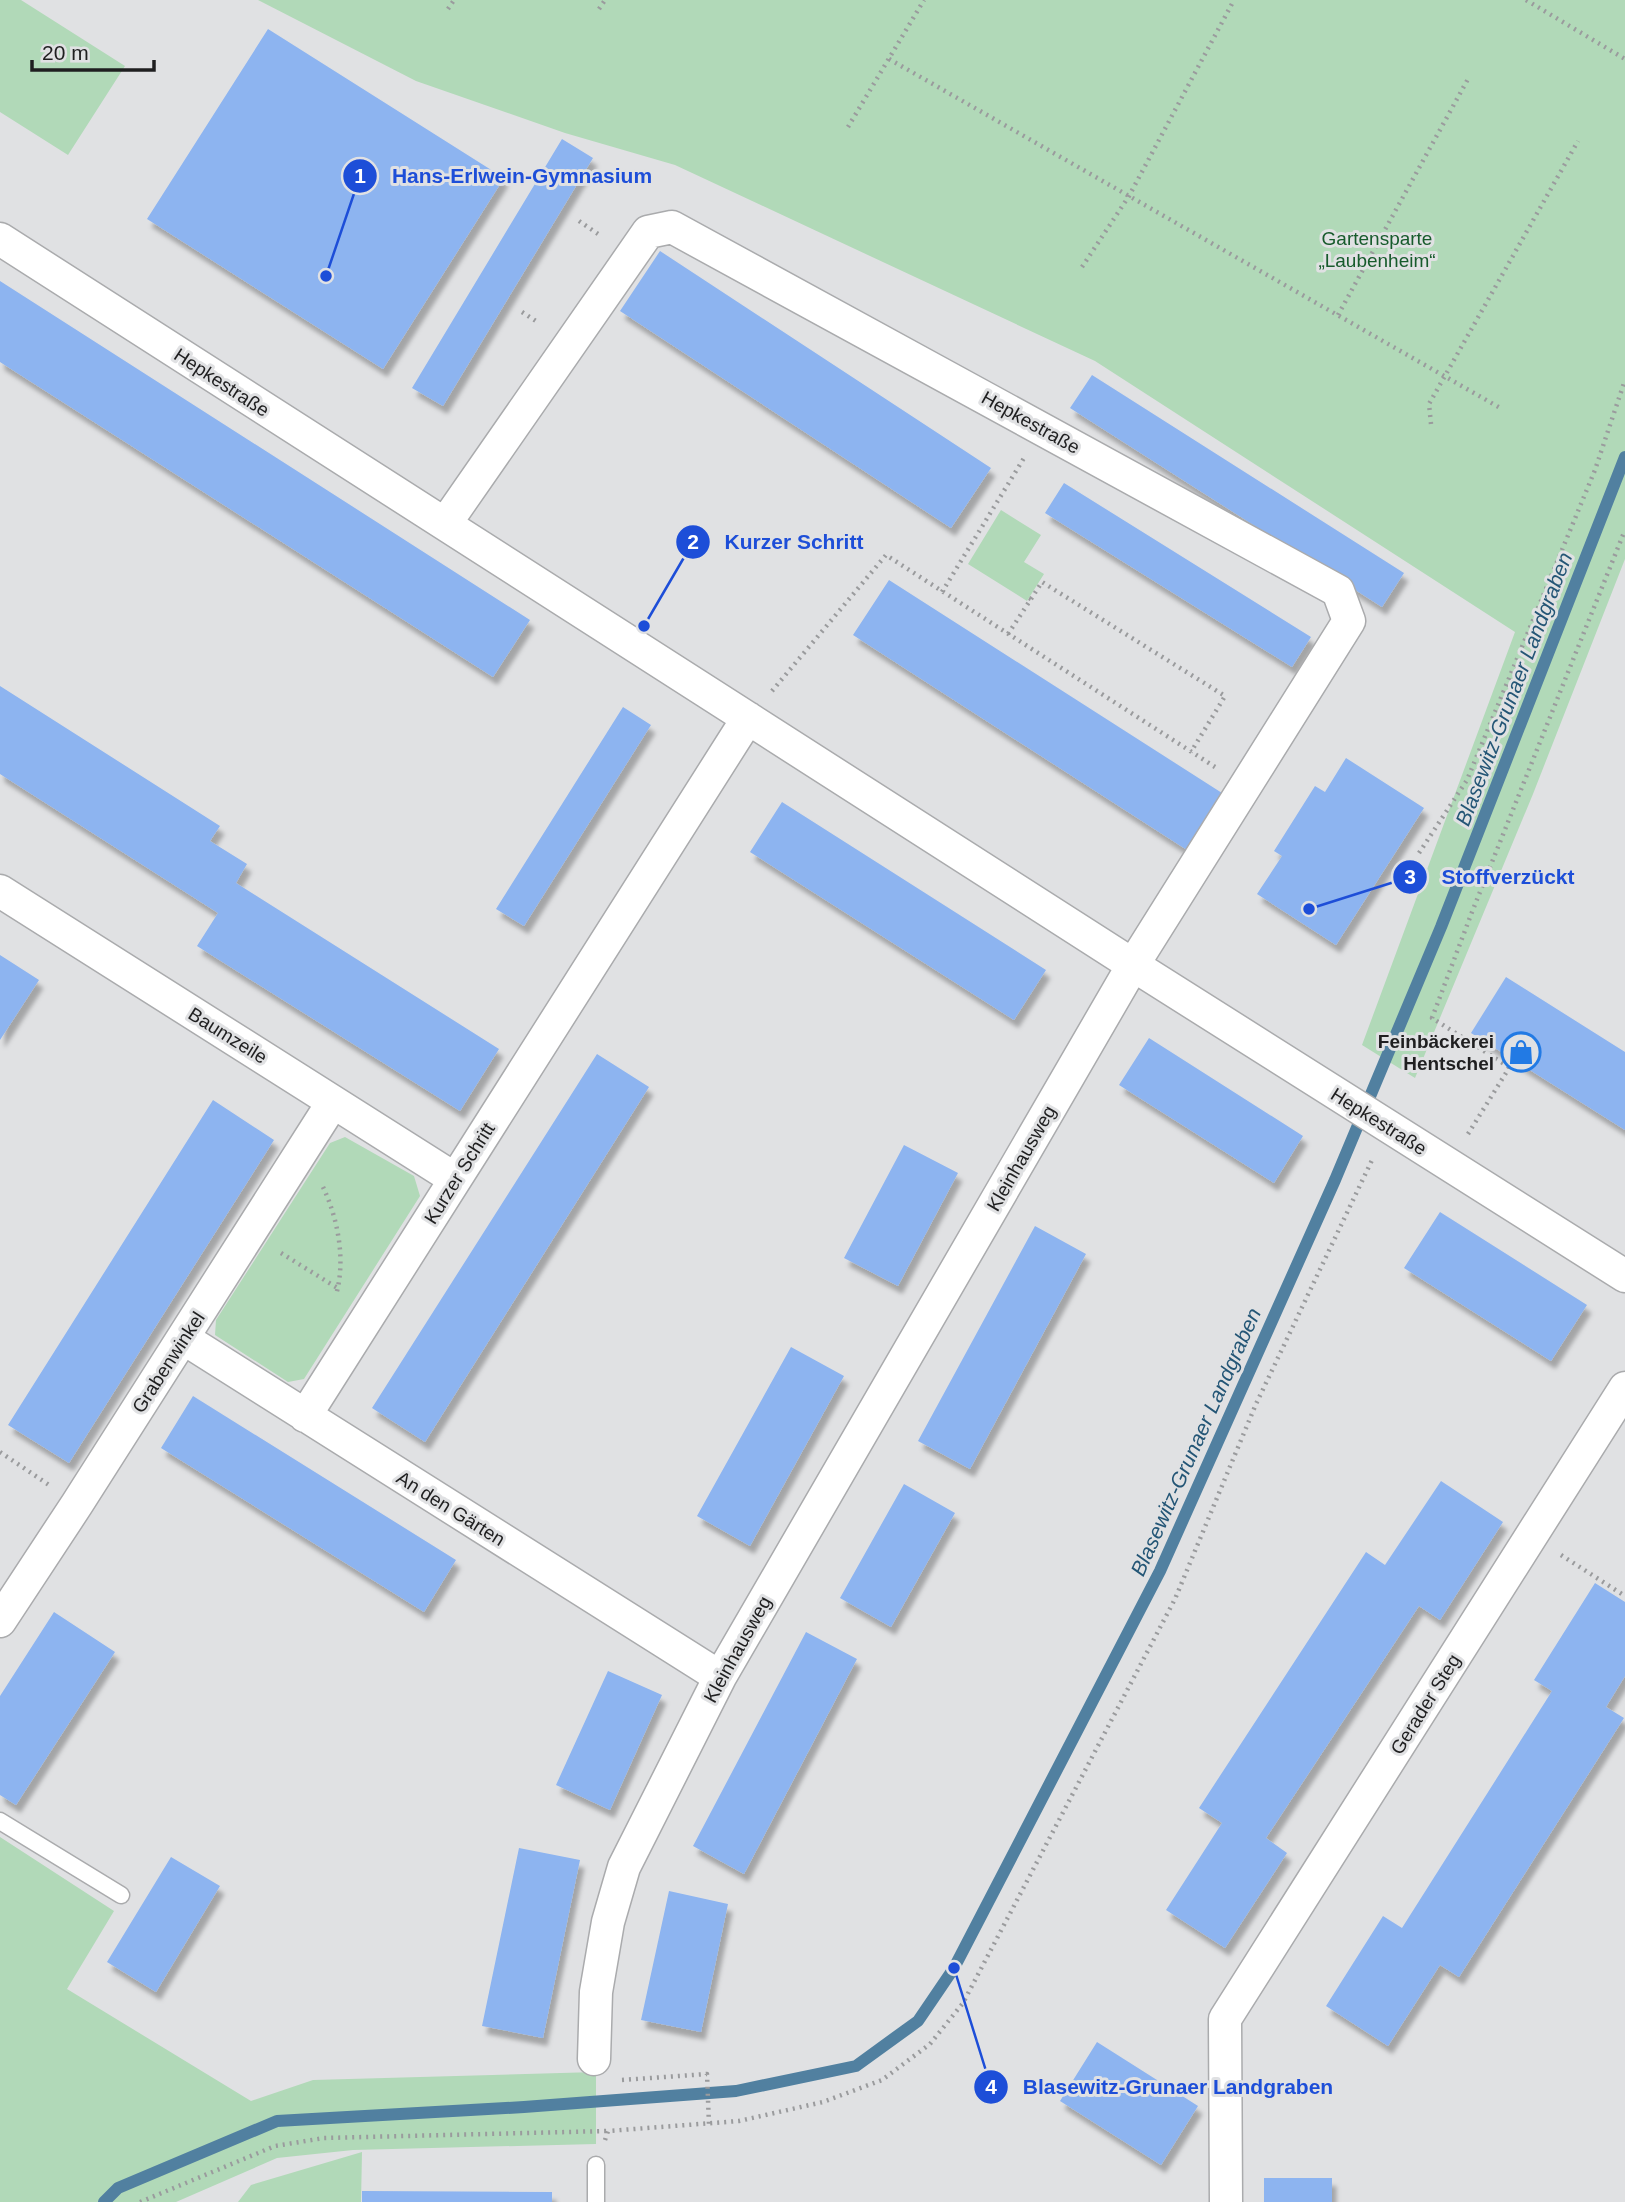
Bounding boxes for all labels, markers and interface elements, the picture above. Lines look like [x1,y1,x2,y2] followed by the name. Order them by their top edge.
[32,28,154,72] scale bar
[42,41,89,64] text: 20 m
[343,155,666,197] callout: Hans-Erlwein-Gymnasium
[354,164,366,187] text: 1
[392,164,652,187] text: Hans-Erlwein-Gymnasium
[1318,228,1436,271] park label: Gartensparte „Laubenheim“
[170,344,273,421] street label: Hepkestraße
[978,387,1083,458] street label: Hepkestraße
[676,521,878,563] callout: Kurzer Schritt
[687,530,699,553] text: 2
[725,530,863,553] text: Kurzer Schritt
[1451,549,1576,829] water label: Blasewitz‐Grunaer Landgraben
[1393,856,1589,898] callout: Stoffverzückt
[1404,865,1416,888] text: 3
[1441,865,1575,888] text: Stoffverzückt
[185,1003,271,1068] street label: Baumzeile
[1378,1031,1494,1074] place label: Feinbäckerei Hentschel
[1500,1031,1542,1073] shop icon: Feinbäckerei Hentschel
[1327,1084,1430,1159] street label: Hepkestraße
[983,1102,1060,1215] street label: Kleinhausweg
[420,1118,499,1228] street label: Kurzer Schritt
[1126,1304,1265,1579] water label: Blasewitz‐Grunaer Landgraben
[128,1308,209,1417] street label: Grabenwinkel
[393,1467,509,1550] street label: An den Gärten
[700,1592,775,1706] street label: Kleinhausweg
[1386,1650,1465,1758] street label: Gerader Steg
[973,2066,1347,2108] callout: Blasewitz‐Grunaer Landgraben
[985,2075,997,2098] text: 4
[1023,2075,1333,2098] text: Blasewitz‐Grunaer Landgraben

